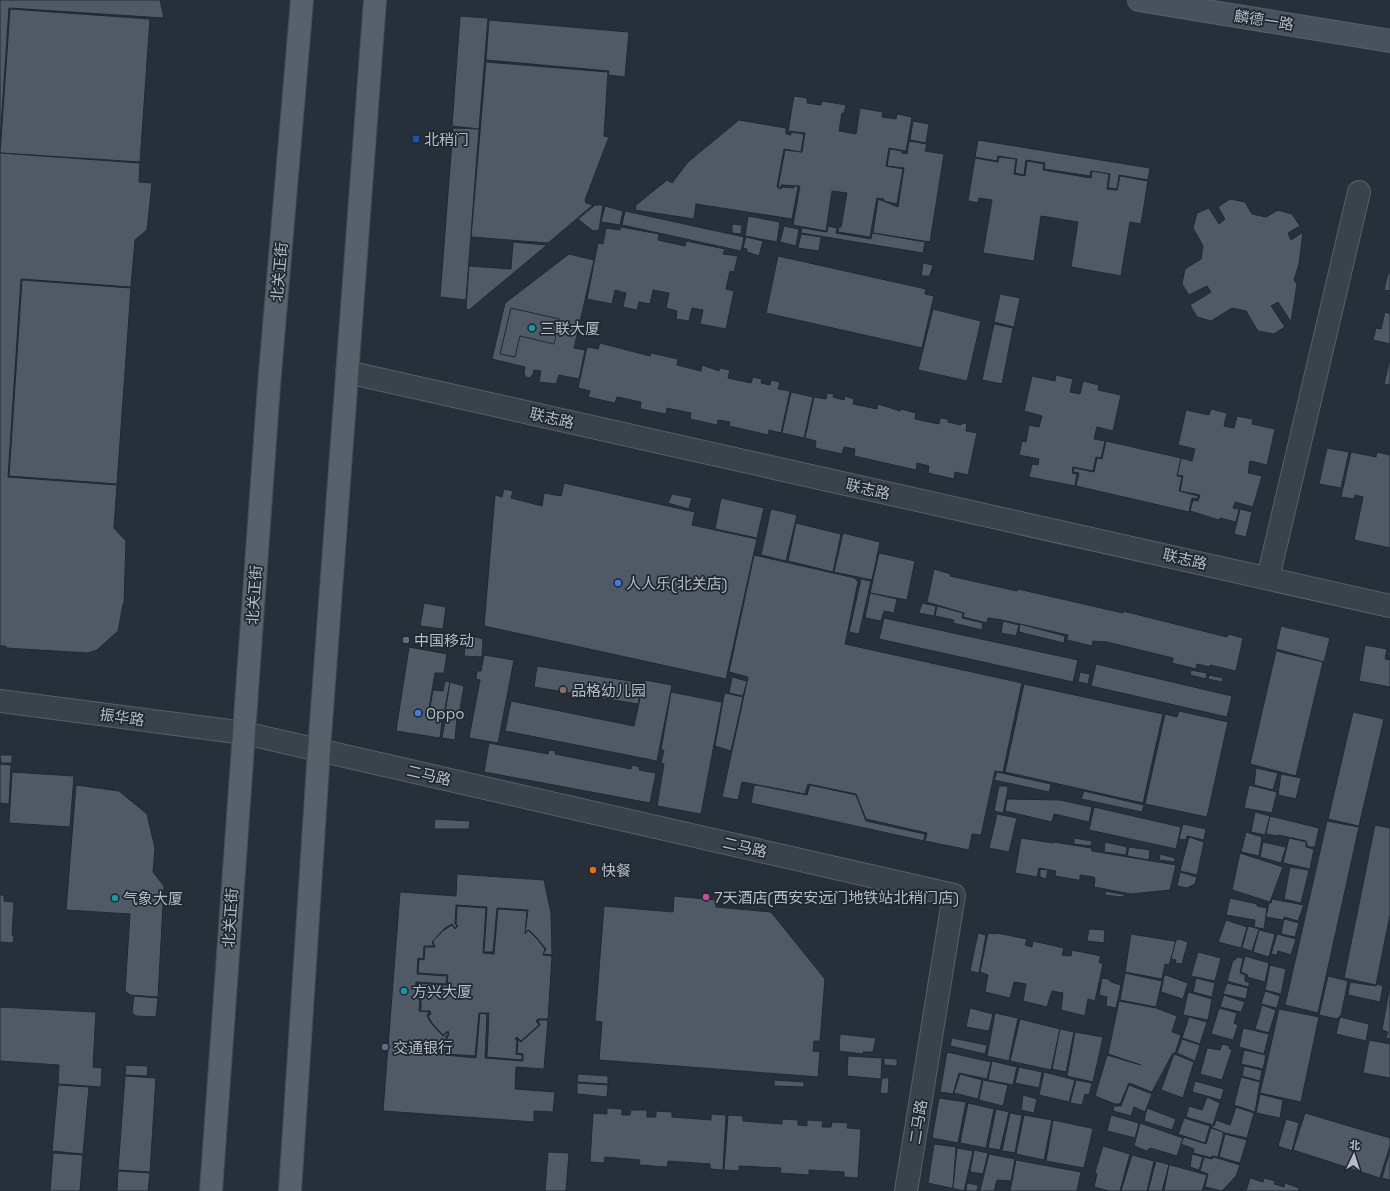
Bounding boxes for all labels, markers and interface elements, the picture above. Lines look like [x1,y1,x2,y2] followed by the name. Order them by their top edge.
[1233,6,1295,34] street label: 麟德一路
[424,130,469,149] place label: 北稍门
[411,134,421,144] marker: 北稍门
[267,241,291,303] street label: 北关正街
[540,319,600,338] place label: 三联大厦
[527,323,537,333] marker: 三联大厦
[528,404,576,432] street label: 联志路
[844,475,892,503] street label: 联志路
[1161,545,1209,573] street label: 联志路
[242,564,266,626] street label: 北关正街
[626,574,727,594] place label: 人人乐(北关店)
[613,578,623,588] marker: 人人乐(北关店)
[414,631,474,650] place label: 中国移动
[401,635,411,645] marker: 中国移动
[571,681,646,700] place label: 品格幼儿园
[558,685,568,695] marker: 品格幼儿园
[98,704,146,730] street label: 振华路
[426,704,465,723] place label: Oppo
[413,708,423,718] marker: Oppo
[405,761,453,789] street label: 二马路
[721,833,769,861] street label: 二马路
[601,861,631,880] place label: 快餐
[588,865,598,875] marker: 快餐
[218,887,242,949] street label: 北关正街
[714,888,959,908] place label: 7天酒店(西安安远门地铁站北稍门店)
[123,889,183,908] place label: 气象大厦
[701,892,711,902] marker: 7天酒店(西安安远门地铁站北稍门店)
[110,893,120,903] marker: 气象大厦
[412,982,472,1001] place label: 方兴大厦
[399,986,409,996] marker: 方兴大厦
[393,1038,453,1057] place label: 交通银行
[380,1042,390,1052] marker: 交通银行
[905,1098,931,1146] street label: 二马路
[1334,1135,1374,1175] north arrow
[1349,1138,1361,1152] text: 北

